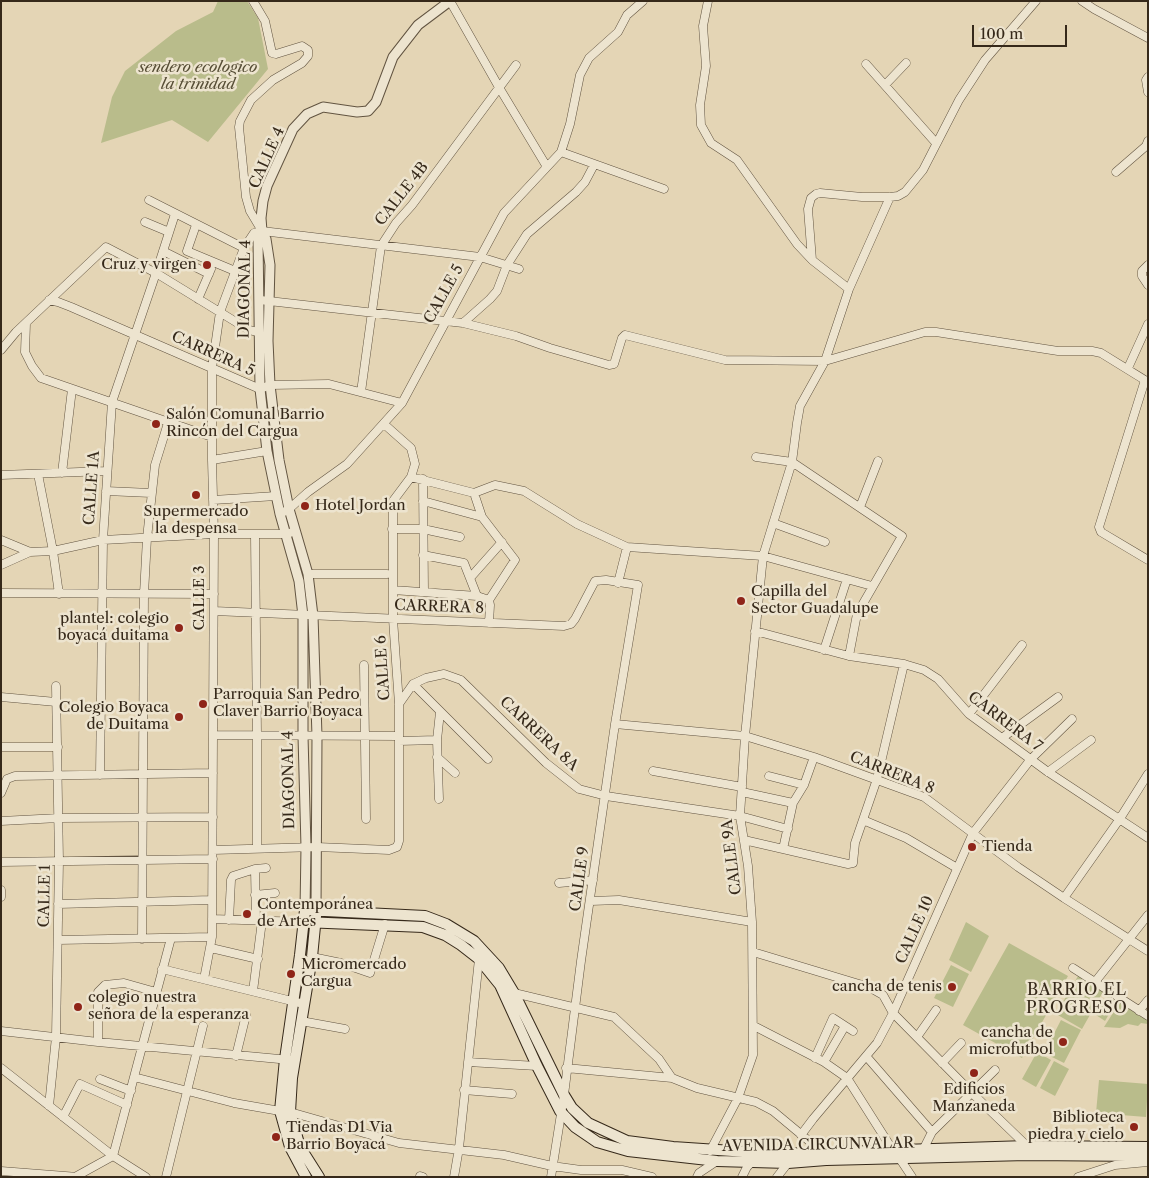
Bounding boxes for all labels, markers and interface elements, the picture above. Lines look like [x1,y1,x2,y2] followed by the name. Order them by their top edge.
[974,15,1069,47] scale bar
[980,24,1023,43] text: 100 m
[139,59,257,94] park label: sendero ecologico la trinidad
[245,124,289,192] street label: CALLE 4
[372,159,432,229] street label: CALLE 4B
[235,240,255,338] street label: DIAGONAL 4
[101,256,197,274] place label: Cruz y virgen
[201,259,213,271] marker: Cruz y virgen
[420,261,468,327] street label: CALLE 5
[169,328,257,380] street label: CARRERA 5
[166,406,324,441] place label: Salón Comunal Barrio Rincón del Cargua
[150,418,162,430] marker: Salón Comunal Barrio Rincón del Cargua
[80,450,104,526] street label: CALLE 1A
[190,489,202,501] marker: Supermercado la despensa
[315,497,406,515] place label: Hotel Jordan
[299,500,311,512] marker: Hotel Jordan
[144,503,248,538] place label: Supermercado la despensa
[191,566,209,630] street label: CALLE 3
[751,583,879,618] place label: Capilla del Sector Guadalupe
[735,595,747,607] marker: Capilla del Sector Guadalupe
[394,596,484,618] street label: CARRERA 8
[58,610,169,645] place label: plantel: colegio boyacá duitama
[173,622,185,634] marker: plantel: colegio boyacá duitama
[372,635,394,701] street label: CALLE 6
[213,686,363,721] place label: Parroquia San Pedro Claver Barrio Boyaca
[964,688,1046,756] street label: CARRERA 7
[496,693,582,775] street label: CARRERA 8A
[197,698,209,710] marker: Parroquia San Pedro Claver Barrio Boyaca
[59,699,169,734] place label: Colegio Boyaca de Duitama
[173,711,185,723] marker: Colegio Boyaca de Duitama
[279,731,299,829] street label: DIAGONAL 4
[847,748,937,798] street label: CARRERA 8
[718,818,746,896] street label: CALLE 9A
[982,838,1032,856] place label: Tienda
[966,841,978,853] marker: Tienda
[567,845,593,913] street label: CALLE 9
[35,864,55,928] street label: CALLE 1
[892,893,938,967] street label: CALLE 10
[257,896,373,931] place label: Contemporánea de Artes
[241,908,253,920] marker: Contemporánea de Artes
[301,956,407,991] place label: Micromercado Cargua
[285,968,297,980] marker: Micromercado Cargua
[832,978,942,996] place label: cancha de tenis
[1025,980,1129,1018] district label: BARRIO EL PROGRESO
[946,981,958,993] marker: cancha de tenis
[88,989,249,1024] place label: colegio nuestra señora de la esperanza
[72,1001,84,1013] marker: colegio nuestra señora de la esperanza
[969,1024,1053,1059] place label: cancha de microfutbol
[1057,1036,1069,1048] marker: cancha de microfutbol
[968,1067,980,1079] marker: Edificios Manzaneda
[933,1081,1015,1116] place label: Edificios Manzaneda
[1028,1109,1124,1144] place label: Biblioteca piedra y cielo
[286,1119,393,1154] place label: Tiendas D1 Via Barrio Boyacá
[1128,1121,1140,1133] marker: Biblioteca piedra y cielo
[270,1131,282,1143] marker: Tiendas D1 Via Barrio Boyacá
[722,1134,914,1156] street label: AVENIDA CIRCUNVALAR

